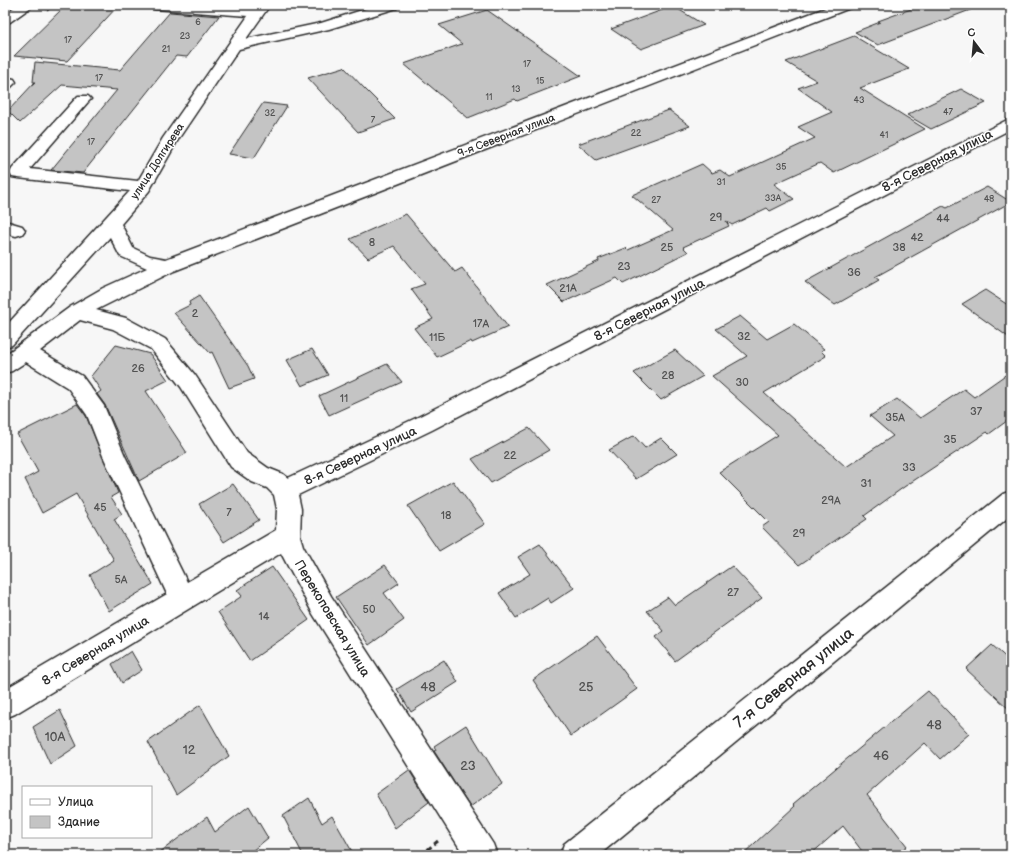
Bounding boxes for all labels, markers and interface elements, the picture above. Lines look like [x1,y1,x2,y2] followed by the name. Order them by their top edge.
[195,17,201,28] house number: 6
[954,22,994,62] north arrow
[966,25,977,40] text: С
[180,31,191,42] house number: 23
[64,35,73,46] house number: 17
[162,44,170,55] house number: 21
[523,59,532,70] house number: 17
[95,73,104,84] house number: 17
[536,76,544,87] house number: 15
[511,84,521,95] house number: 13
[486,92,492,103] house number: 11
[853,95,865,106] house number: 43
[943,107,954,118] house number: 47
[265,108,276,119] house number: 32
[456,111,557,160] street label: 9-я Северная улица
[371,115,376,126] house number: 7
[128,120,187,202] street label: улица Долгирева
[879,126,996,196] street label: 8-я Северная улица
[631,128,642,139] house number: 22
[880,130,888,141] house number: 41
[87,137,96,148] house number: 17
[776,162,786,173] house number: 35
[716,177,726,188] house number: 31
[765,193,782,204] house number: 33А
[984,194,994,205] house number: 48
[651,195,661,206] house number: 27
[710,211,722,224] house number: 29
[936,212,950,225] house number: 44
[910,231,924,244] house number: 42
[369,236,375,249] house number: 8
[661,241,673,254] house number: 25
[892,241,906,254] house number: 38
[617,260,631,273] house number: 23
[847,266,861,279] house number: 36
[591,275,708,345] street label: 8-я Северная улица
[559,282,577,295] house number: 21A
[192,307,199,320] house number: 2
[473,317,489,330] house number: 17А
[737,330,751,343] house number: 32
[429,331,445,344] house number: 11Б
[131,362,145,375] house number: 26
[662,369,674,382] house number: 28
[735,376,749,389] house number: 30
[340,392,348,405] house number: 11
[970,405,983,418] house number: 37
[885,411,905,424] house number: 35А
[302,423,419,489] street label: 8-я Северная улица
[943,433,957,446] house number: 35
[504,449,517,462] house number: 22
[902,461,916,474] house number: 33
[860,477,872,490] house number: 31
[821,494,841,507] house number: 29А
[93,501,107,514] house number: 45
[226,506,232,519] house number: 7
[441,509,451,522] house number: 18
[793,527,805,540] house number: 29
[291,557,374,680] street label: Перекоповская улица
[115,573,128,586] house number: 5А
[727,586,740,599] house number: 27
[363,603,376,616] house number: 50
[259,610,270,623] house number: 14
[39,612,152,689] street label: 8-я Северная улица
[730,624,858,732] street label: 7-я Северная улица
[420,679,436,695] house number: 48
[578,679,594,695] house number: 25
[926,717,942,733] house number: 48
[45,729,65,745] house number: 10А
[183,742,196,758] house number: 12
[873,748,889,764] house number: 46
[460,758,476,774] house number: 23
[22,786,152,838] legend
[58,795,94,810] text: Улица
[58,815,100,830] text: Здание

